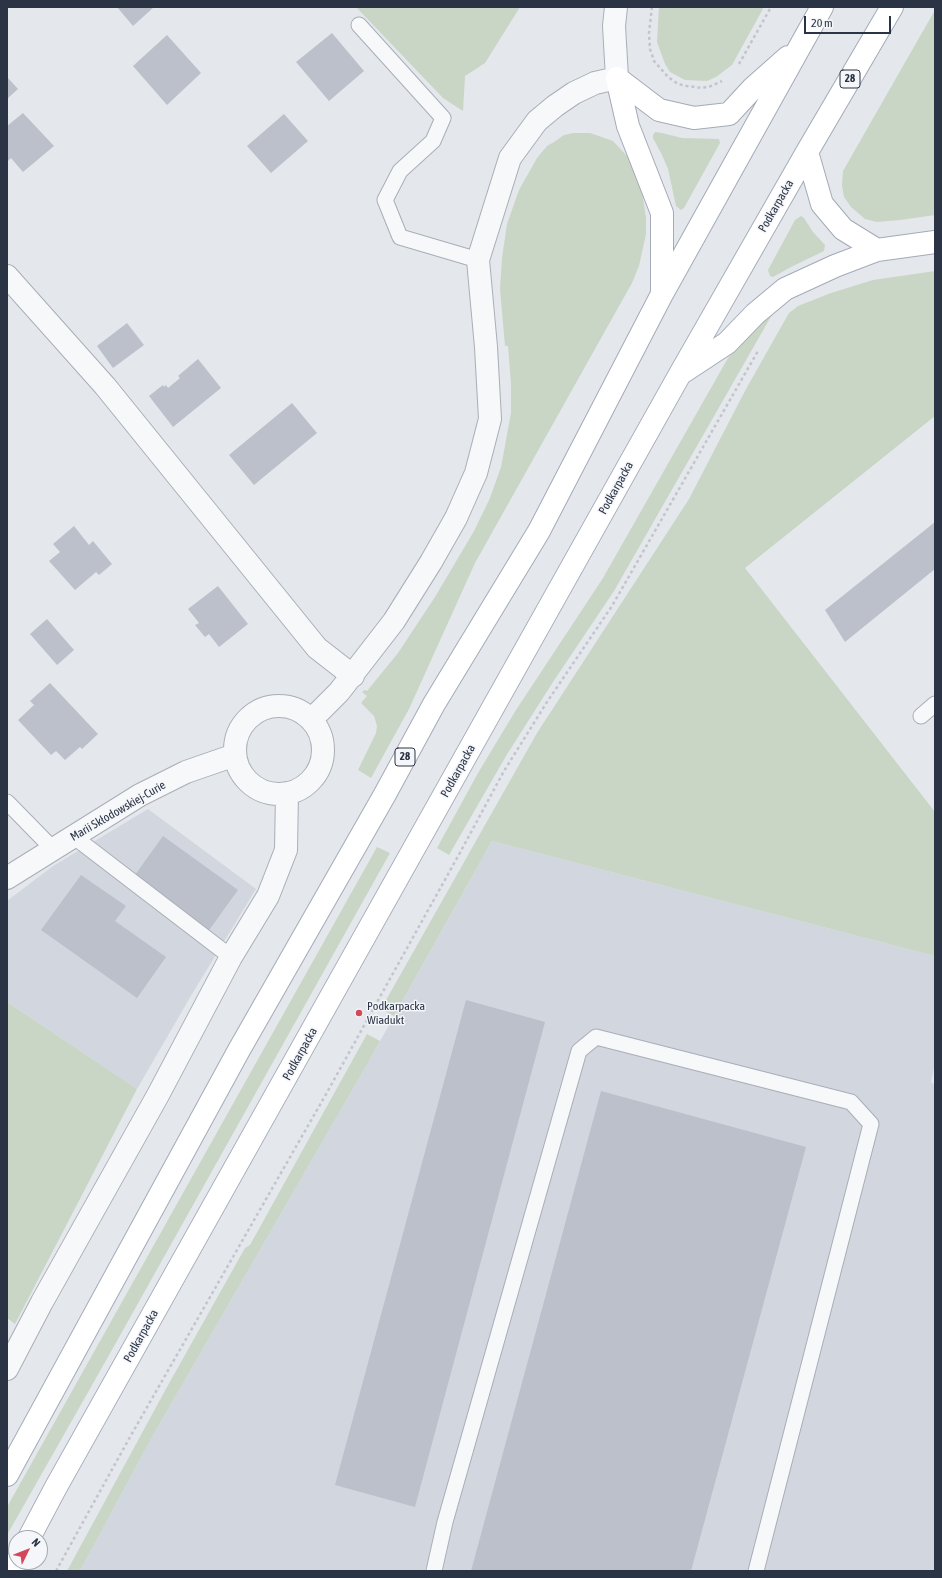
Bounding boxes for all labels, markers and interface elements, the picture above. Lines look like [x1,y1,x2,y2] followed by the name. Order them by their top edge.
[806,8,893,34] scale bar
[811,16,833,30] text: 20 m
[840,70,860,88] road number: 28
[755,177,797,235] street label: Podkarpacka
[596,459,636,517] street label: Podkarpacka
[438,742,478,800] street label: Podkarpacka
[395,748,415,766] road number: 28
[68,778,168,844] street label: Marii Skłodowskiej-Curie
[367,999,425,1027] place label: Podkarpacka Wiadukt
[354,1008,364,1018] marker: Podkarpacka Wiadukt
[280,1025,320,1083] street label: Podkarpacka
[121,1307,161,1365] street label: Podkarpacka
[8,1530,48,1570] north arrow
[29,1536,43,1549] text: N

